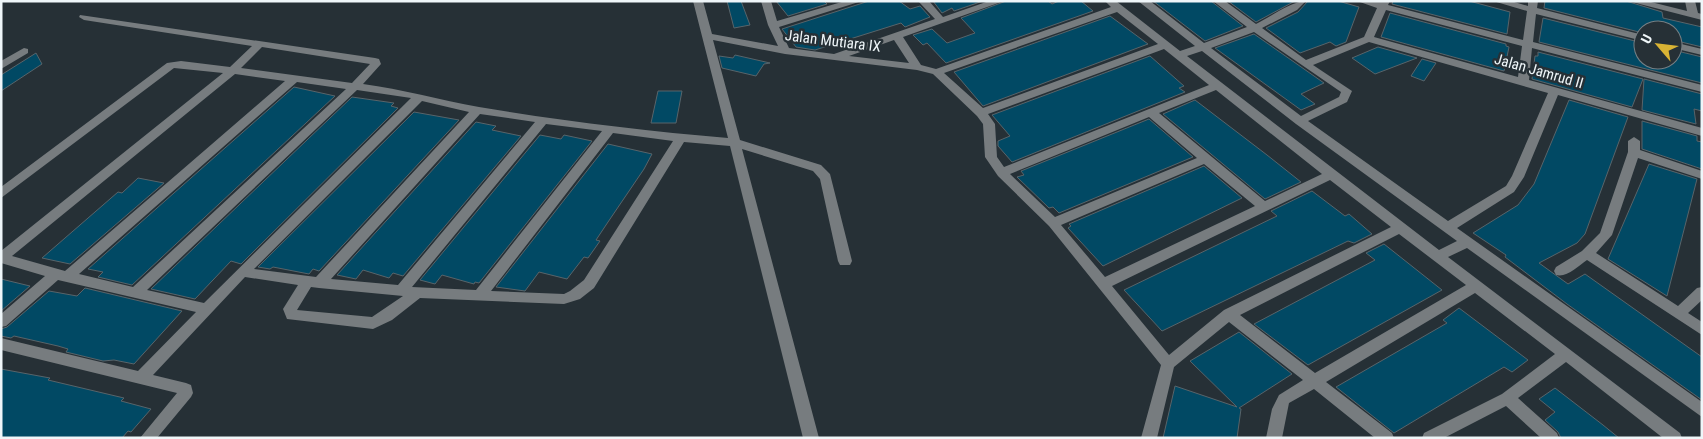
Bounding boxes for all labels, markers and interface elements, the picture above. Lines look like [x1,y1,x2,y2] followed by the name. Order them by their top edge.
[1633,20,1683,70] north arrow
[784,26,882,56] street label: Jalan Mutiara IX
[1638,32,1655,46] text: U
[1492,50,1586,92] street label: Jalan Jamrud II

